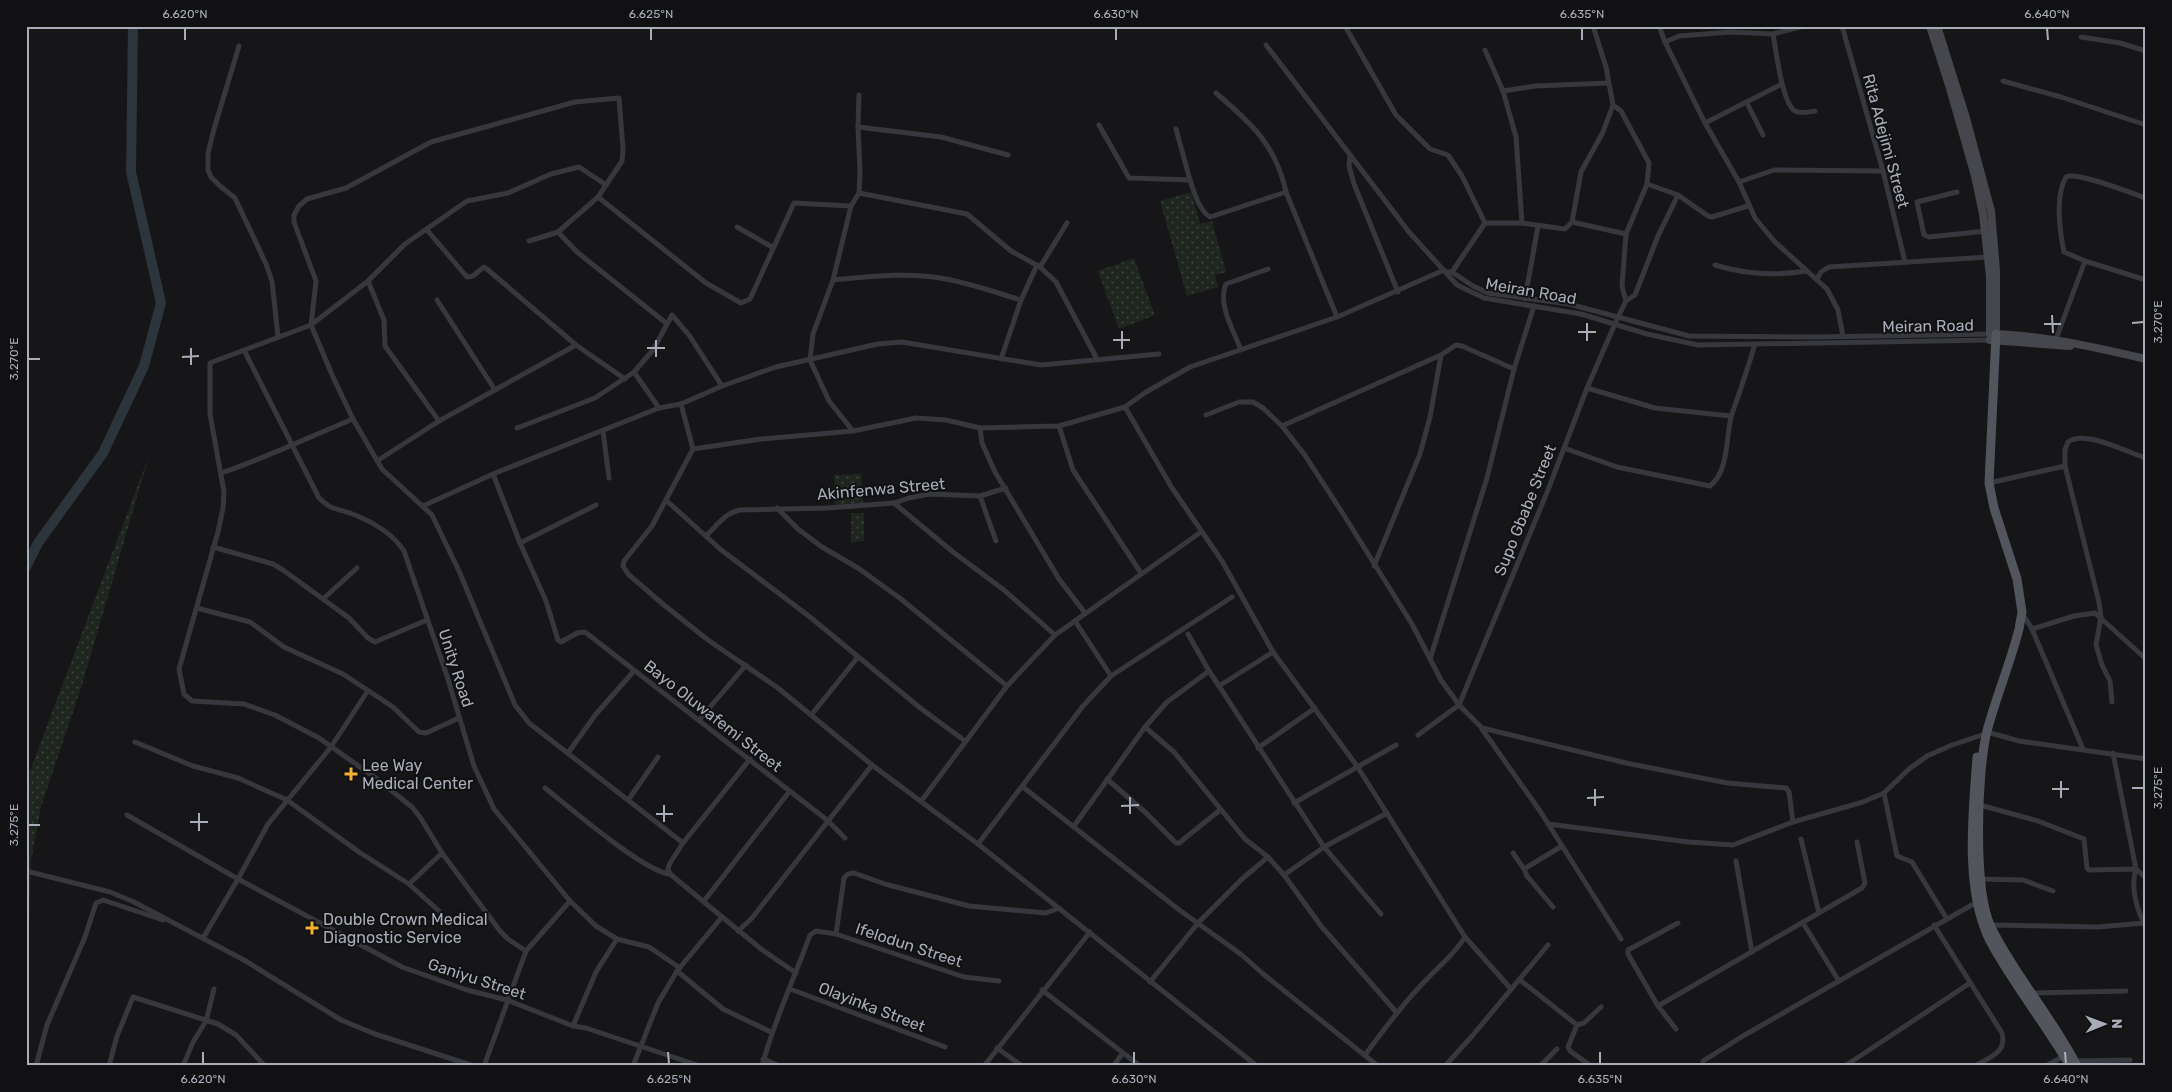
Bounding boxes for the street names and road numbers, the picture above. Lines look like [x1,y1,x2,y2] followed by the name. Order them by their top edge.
[1859,72,1913,210] street label: Rita Adejimi Street
[1484,274,1578,308] street label: Meiran Road
[1882,316,1974,336] street label: Meiran Road
[1490,441,1560,579] street label: Supo Gbabe Street
[816,474,946,504] street label: Akinfenwa Street
[434,626,478,710] street label: Unity Road
[640,656,786,776] street label: Bayo Oluwafemi Street
[853,919,965,971] street label: Ifelodun Street
[426,954,528,1004] street label: Ganiyu Street
[816,978,928,1036] street label: Olayinka Street

